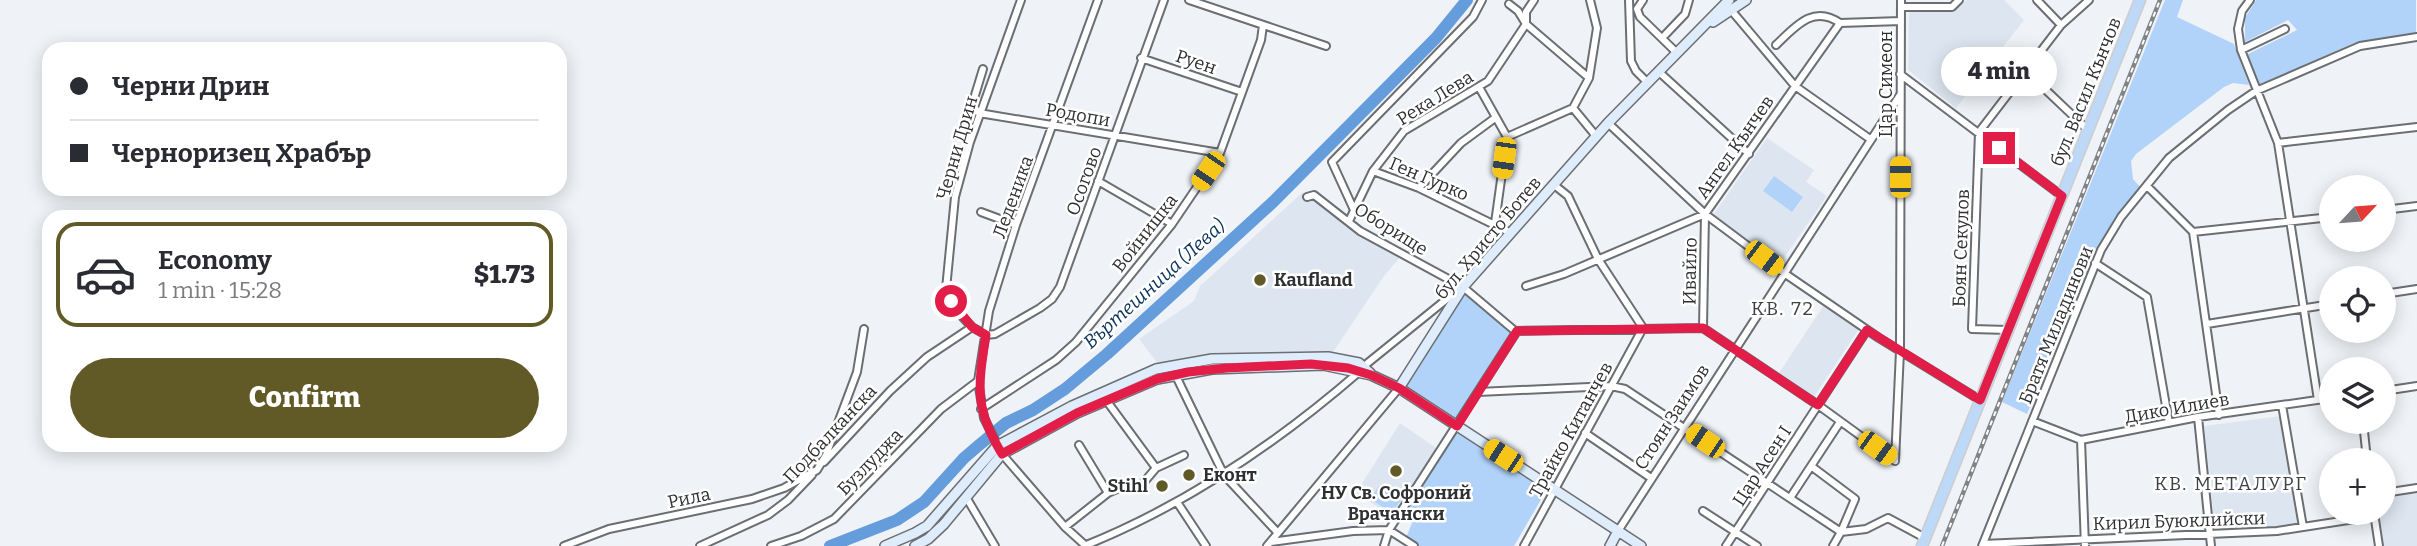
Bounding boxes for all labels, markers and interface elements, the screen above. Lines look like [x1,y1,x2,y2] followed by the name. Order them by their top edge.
[2046,14,2126,170] street label: бул. Васил Кънчов
[1875,30,1897,137] street label: Цар Симеон
[1173,45,1219,79] street label: Руен
[1941,46,2057,96] callout: 4 min
[1968,57,2030,85] text: 4 min
[1393,66,1477,130] street label: Река Лева
[112,71,269,102] text: Черни Дрин
[1691,91,1779,203] street label: Ангел Кънчев
[932,93,982,202] street label: Черни Дрин
[1044,99,1112,132] street label: Родопи
[1983,132,2015,164] route end
[1491,136,1518,180] car
[112,138,371,169] text: Черноризец Храбър
[1061,144,1107,218] street label: Осогово
[1188,148,1229,194] car
[1386,152,1472,206] street label: Ген Гурко
[988,153,1038,241] street label: Леденика
[1890,156,1911,198] car
[1430,172,1546,304] street label: бул. Христо Ботев
[2319,175,2396,252] north arrow
[2319,175,2396,525] map controls
[1108,189,1182,277] street label: Войнишка
[1948,189,1974,307] street label: Боян Секулов
[1350,198,1432,260] street label: Оборище
[1079,214,1230,354] water label: Въртешница (Лева)
[1678,237,1702,305] street label: Ивайло
[1741,237,1788,279] car
[74,243,137,306] icon: car
[2014,243,2098,407] street label: Братя Миладинови
[158,245,272,276] text: Economy
[474,259,535,290] text: $1.73
[2319,266,2396,343] button: locate
[1274,269,1353,291] place label: Kaufland
[1252,272,1268,288] marker: Kaufland
[158,276,282,304] text: 1 min · 15:28
[935,285,967,317] route start
[1751,297,1815,320] district label: КВ. 72
[2319,357,2396,434] button: layers
[70,358,539,438] button: Confirm
[1525,358,1617,502] street label: Трайко Китанчев
[1630,360,1714,474] street label: Стоян Заимов
[779,380,881,488] street label: Подбалканска
[2123,388,2231,428] street label: Дико Илиев
[1682,421,1729,461] car
[1728,422,1796,510] street label: Цар Асен I
[833,424,907,500] street label: Бузлуджа
[1854,427,1901,469] car
[1480,436,1527,476] car
[2319,448,2396,525] button: +
[1388,463,1404,479] marker: НУ Св. Софроний Врачански
[1203,464,1257,486] place label: Еконт
[1181,467,1197,483] marker: Еконт
[2154,472,2308,495] district label: КВ. МЕТАЛУРГ
[1107,475,1148,497] place label: Stihl
[1154,478,1170,494] marker: Stihl
[1321,482,1471,525] place label: НУ Св. Софроний Врачански
[666,483,712,513] street label: Рила
[2092,507,2266,535] street label: Кирил Буюклийски

